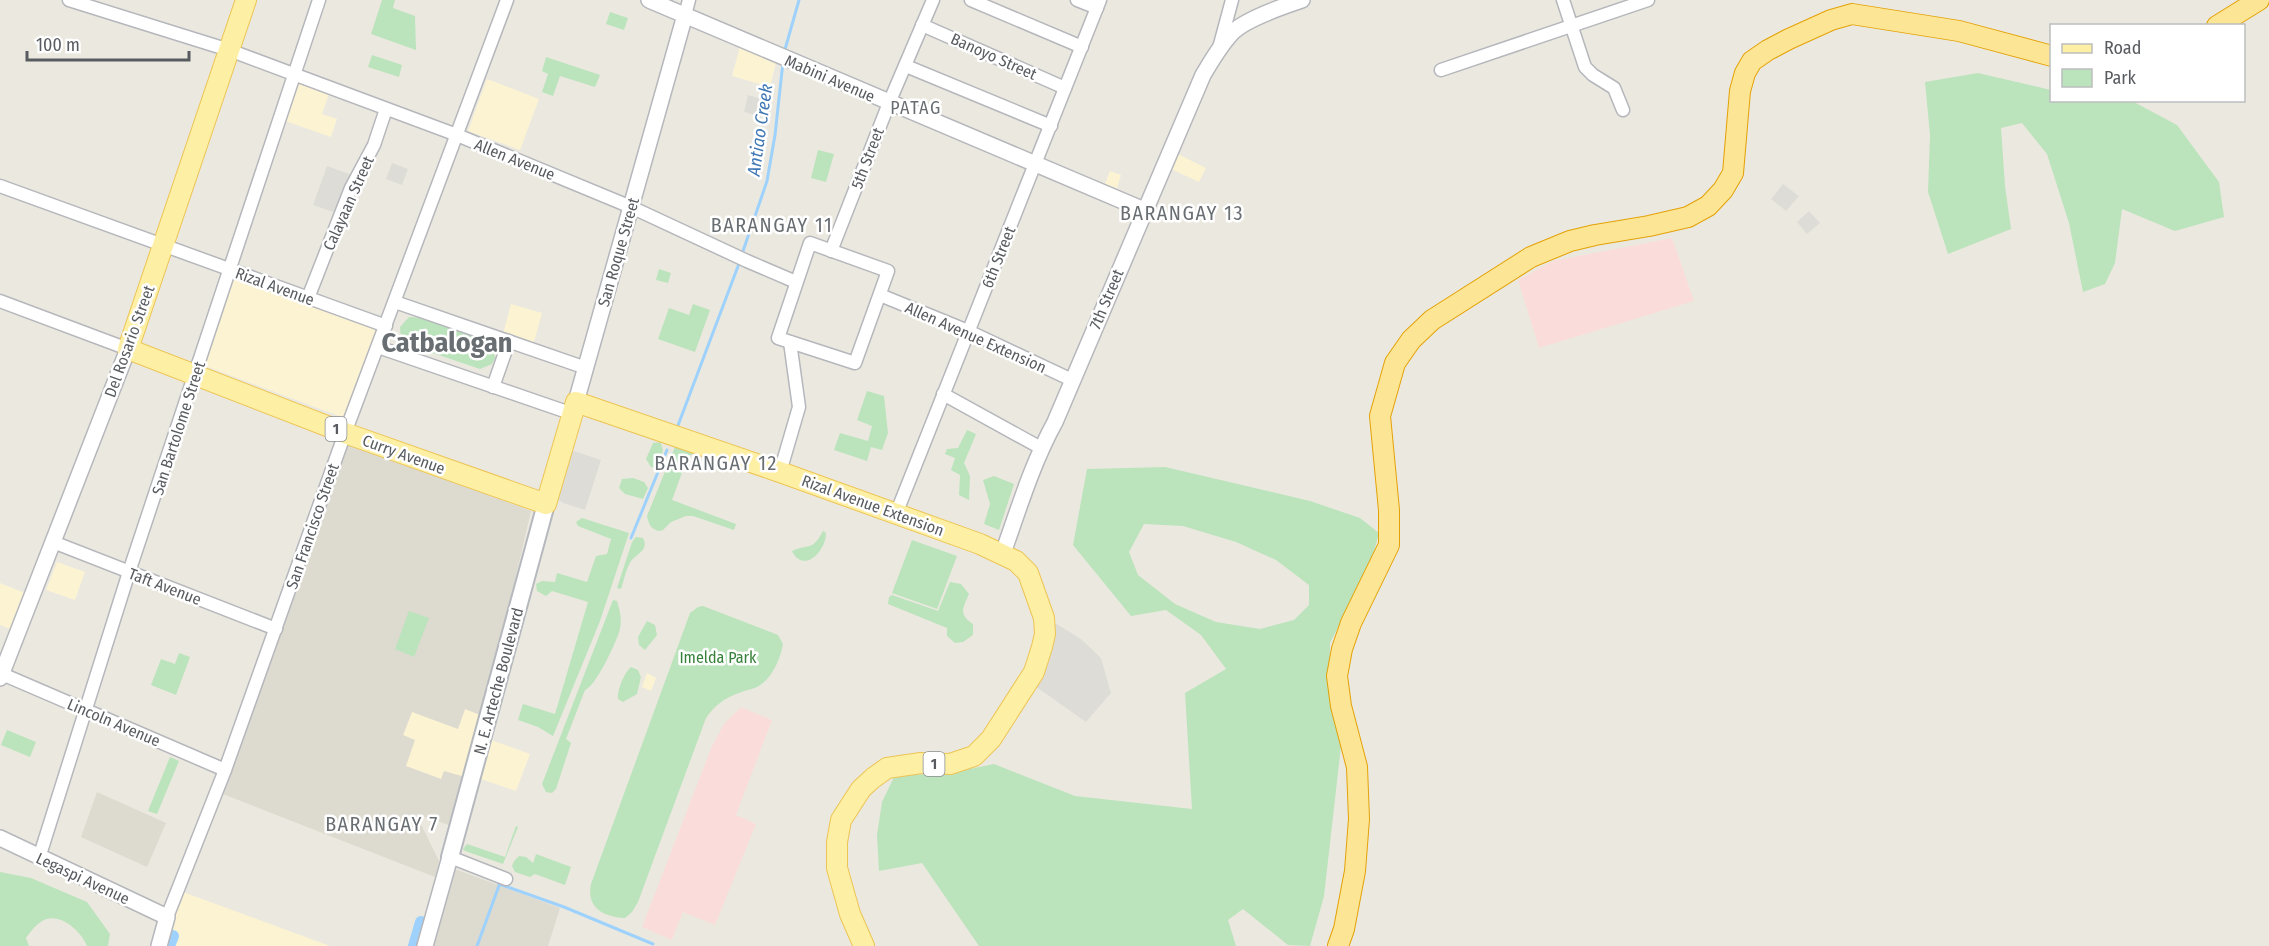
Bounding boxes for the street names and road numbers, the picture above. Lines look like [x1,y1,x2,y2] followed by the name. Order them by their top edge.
[948,29,1040,84] street label: Banoyo Street
[782,51,878,106] street label: Mabini Avenue
[847,124,888,191] street label: 5th Street
[472,135,558,184] street label: Allen Avenue
[319,152,378,253] street label: Calayaan Street
[594,195,643,309] street label: San Roque Street
[978,223,1020,291] street label: 6th Street
[233,263,317,310] street label: Rizal Avenue
[1085,266,1128,332] street label: 7th Street
[100,282,159,400] street label: Del Rosario Street
[902,298,1049,377] street label: Allen Avenue Extension
[148,358,209,497] street label: San Bartolome Street
[326,417,346,441] road number: 1
[360,431,448,478] street label: Curry Avenue
[282,460,343,591] street label: San Francisco Street
[799,471,947,540] street label: Rizal Avenue Extension
[126,564,204,609] street label: Taft Avenue
[470,606,527,757] street label: N. E. Arteche Boulevard
[65,694,163,751] street label: Lincoln Avenue
[924,752,944,776] road number: 1
[33,849,133,908] street label: Legaspi Avenue

